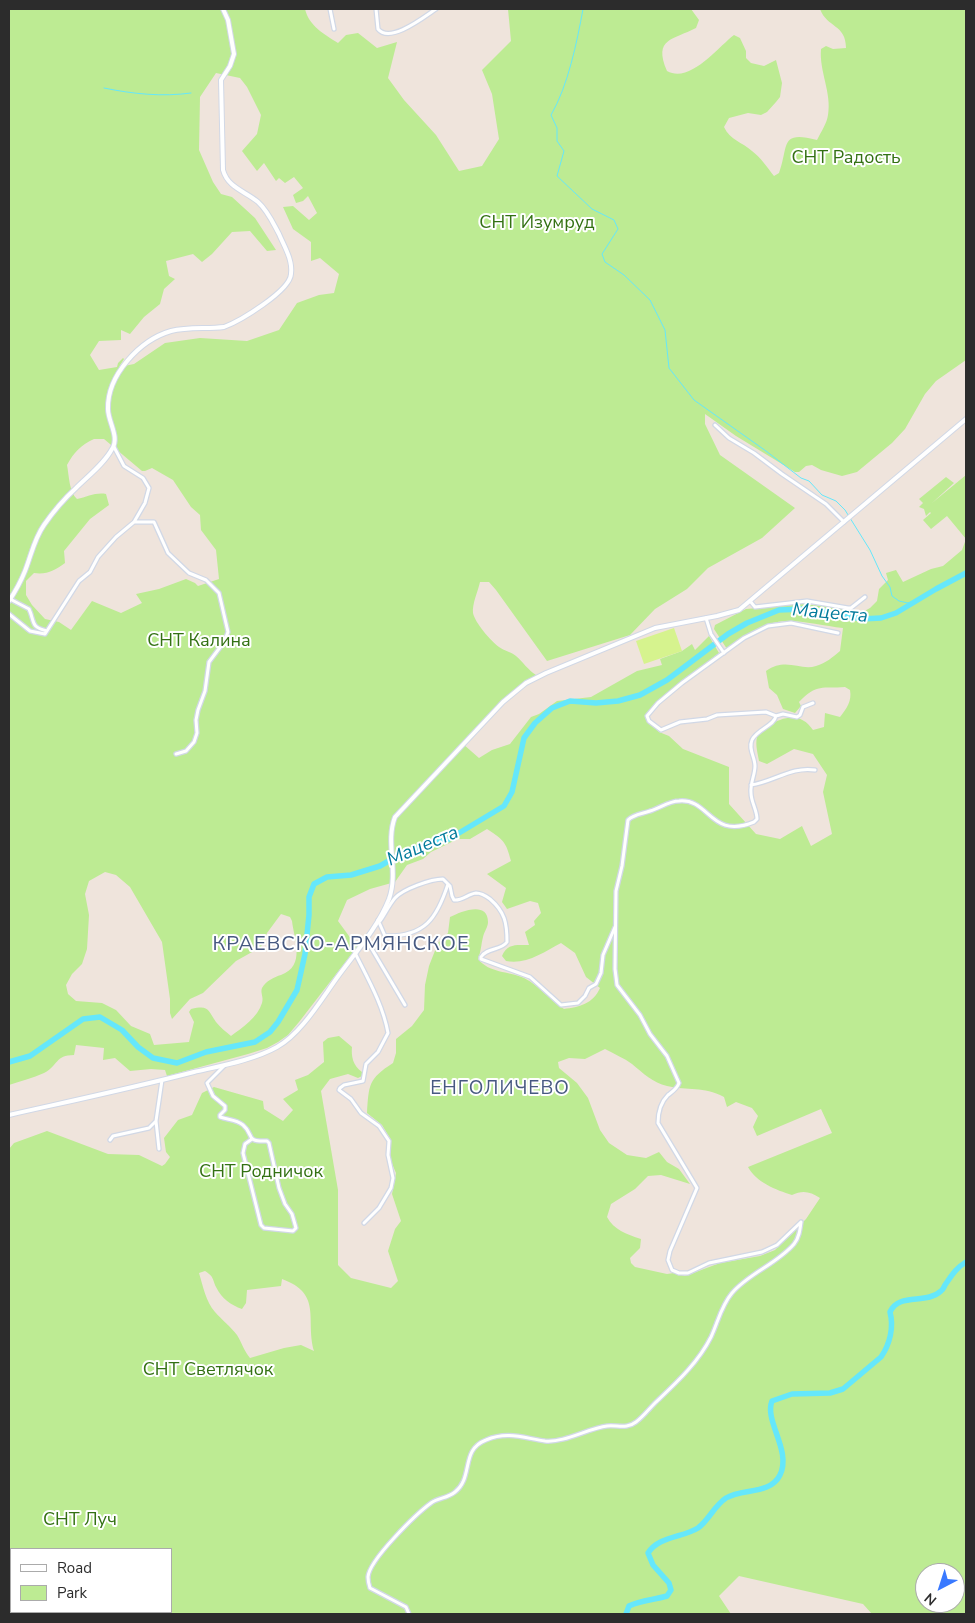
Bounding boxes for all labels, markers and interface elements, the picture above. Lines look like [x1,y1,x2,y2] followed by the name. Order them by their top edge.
[791,148,901,170] park label: СНТ Радость
[479,213,595,235] park label: СНТ Изумруд
[791,599,869,629] water label: Мацеста
[147,631,251,653] park label: СНТ Калина
[384,822,462,872] water label: Мацеста
[210,933,472,957] district label: КРАЕВСКО-АРМЯНСКОЕ
[429,1078,571,1100] district label: ЕНГОЛИЧЕВО
[199,1162,323,1184] park label: СНТ Родничок
[143,1360,273,1382] park label: СНТ Светлячок
[43,1510,117,1532] park label: СНТ Луч
[10,1548,172,1613] legend
[57,1558,92,1578] text: Road
[915,1563,965,1613] north arrow
[57,1583,87,1603] text: Park
[921,1588,941,1610] text: N

